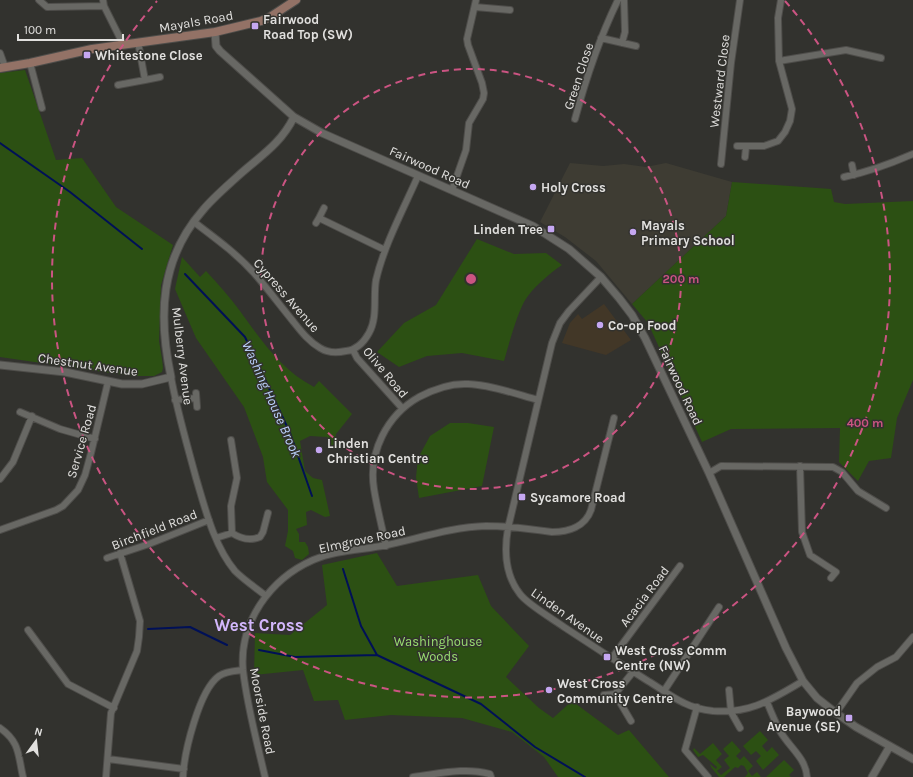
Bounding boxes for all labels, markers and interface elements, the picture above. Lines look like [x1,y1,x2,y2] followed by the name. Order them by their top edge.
[158,8,234,35] street label: Mayals Road
[263,12,353,42] place label: Fairwood Road Top (SW)
[18,16,123,42] scale bar
[250,21,260,31] marker: Fairwood Road Top (SW)
[24,23,56,37] text: 100 m
[706,33,733,129] street label: Westward Close
[561,40,596,112] street label: Green Close
[95,48,203,63] place label: Whitestone Close
[82,50,92,60] marker: Whitestone Close
[387,143,472,192] street label: Fairwood Road
[541,180,606,195] place label: Holy Cross
[528,182,538,192] marker: Holy Cross
[641,218,735,248] place label: Mayals Primary School
[473,222,543,237] place label: Linden Tree
[546,224,556,234] marker: Linden Tree
[628,227,638,237] marker: Mayals Primary School
[251,255,323,335] street label: Cypress Avenue
[464,272,478,286] centre of rings
[663,272,699,286] text: 200 m
[169,306,196,406] street label: Mulberry Avenue
[608,318,676,333] place label: Co-op Food
[595,320,605,330] marker: Co-op Food
[238,338,305,461] water label: Washing House Brook
[655,343,706,428] street label: Fairwood Road
[360,344,411,401] street label: Olive Road
[37,350,139,379] street label: Chestnut Avenue
[64,403,99,480] street label: Service Road
[847,416,883,430] text: 400 m
[327,436,428,466] place label: Linden Christian Centre
[314,445,324,455] marker: Linden Christian Centre
[530,490,626,505] place label: Sycamore Road
[517,492,527,502] marker: Sycamore Road
[109,506,199,553] street label: Birchfield Road
[317,523,407,556] street label: Elmgrove Road
[617,563,672,630] street label: Acacia Road
[528,585,607,646] street label: Linden Avenue
[214,615,304,635] district label: West Cross
[394,634,483,664] park label: Washinghouse Woods
[615,643,727,673] place label: West Cross Comm Centre (NW)
[602,652,612,662] marker: West Cross Comm Centre (NW)
[247,666,278,756] street label: Moorside Road
[557,676,673,706] place label: West Cross Community Centre
[544,685,554,695] marker: West Cross Community Centre
[767,704,841,734] place label: Baywood Avenue (SE)
[844,713,854,723] marker: Baywood Avenue (SE)
[16,721,56,761] north arrow
[33,725,44,739] text: N

